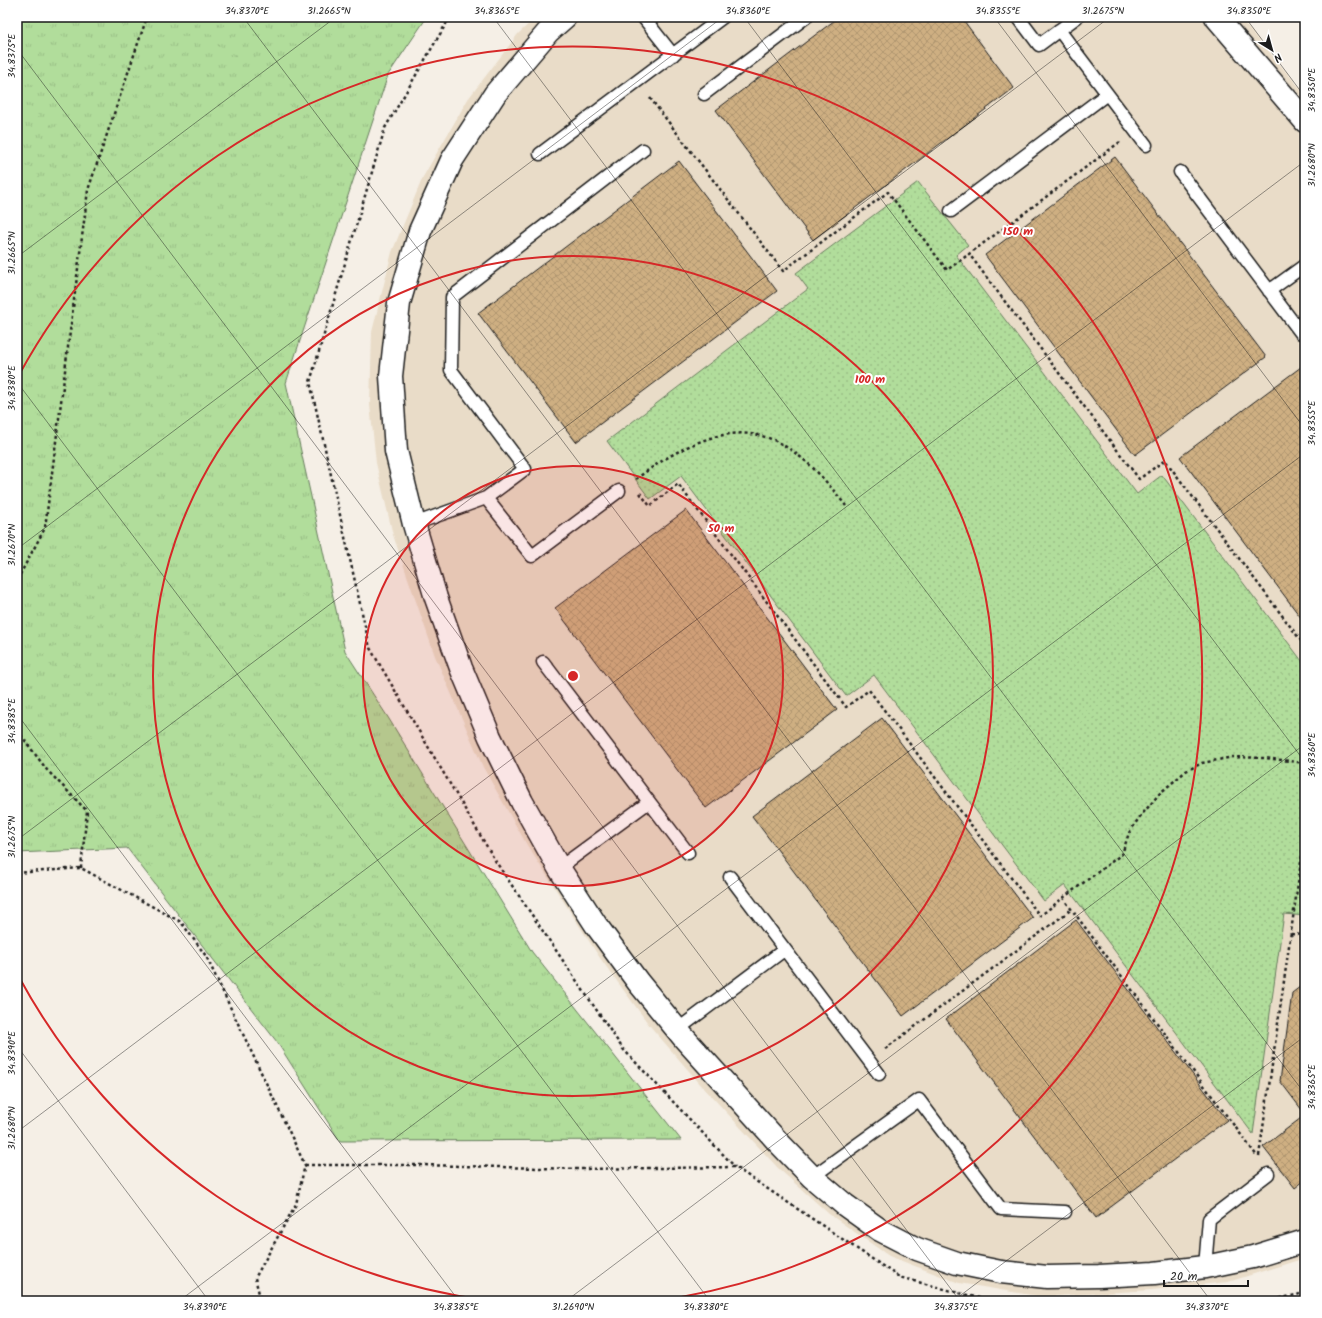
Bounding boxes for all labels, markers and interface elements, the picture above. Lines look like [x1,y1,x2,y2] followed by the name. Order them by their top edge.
[225,3,270,19] text: 34.8370°E
[307,3,351,19] text: 31.2665°N
[474,3,521,19] text: 34.8365°E
[725,3,772,19] text: 34.8360°E
[975,3,1022,19] text: 34.8355°E
[1082,3,1125,19] text: 31.2675°N
[1227,3,1273,19] text: 34.8350°E
[1252,30,1292,70] north arrow
[4,33,20,78] text: 34.8375°E
[1269,48,1286,66] text: N
[1304,66,1320,112] text: 34.8350°E
[1304,143,1320,187] text: 31.2680°N
[1003,222,1033,241] text: 150 m
[4,231,20,275] text: 31.2665°N
[4,364,20,411] text: 34.8380°E
[855,370,885,389] text: 100 m
[1304,399,1320,446] text: 34.8355°E
[707,519,735,538] text: 50 m
[4,524,20,566] text: 31.2670°N
[566,669,580,683] centre of rings
[4,697,20,744] text: 34.8385°E
[1304,731,1320,778] text: 34.8360°E
[4,815,20,858] text: 31.2675°N
[4,1030,20,1075] text: 34.8390°E
[1304,1063,1320,1110] text: 34.8365°E
[4,1106,20,1150] text: 31.2680°N
[1164,1262,1248,1288] scale bar
[1170,1267,1198,1286] text: 20 m
[183,1299,228,1315] text: 34.8390°E
[433,1299,480,1315] text: 34.8385°E
[552,1299,595,1315] text: 31.2690°N
[683,1299,730,1315] text: 34.8380°E
[934,1299,979,1315] text: 34.8375°E
[1185,1299,1230,1315] text: 34.8370°E

